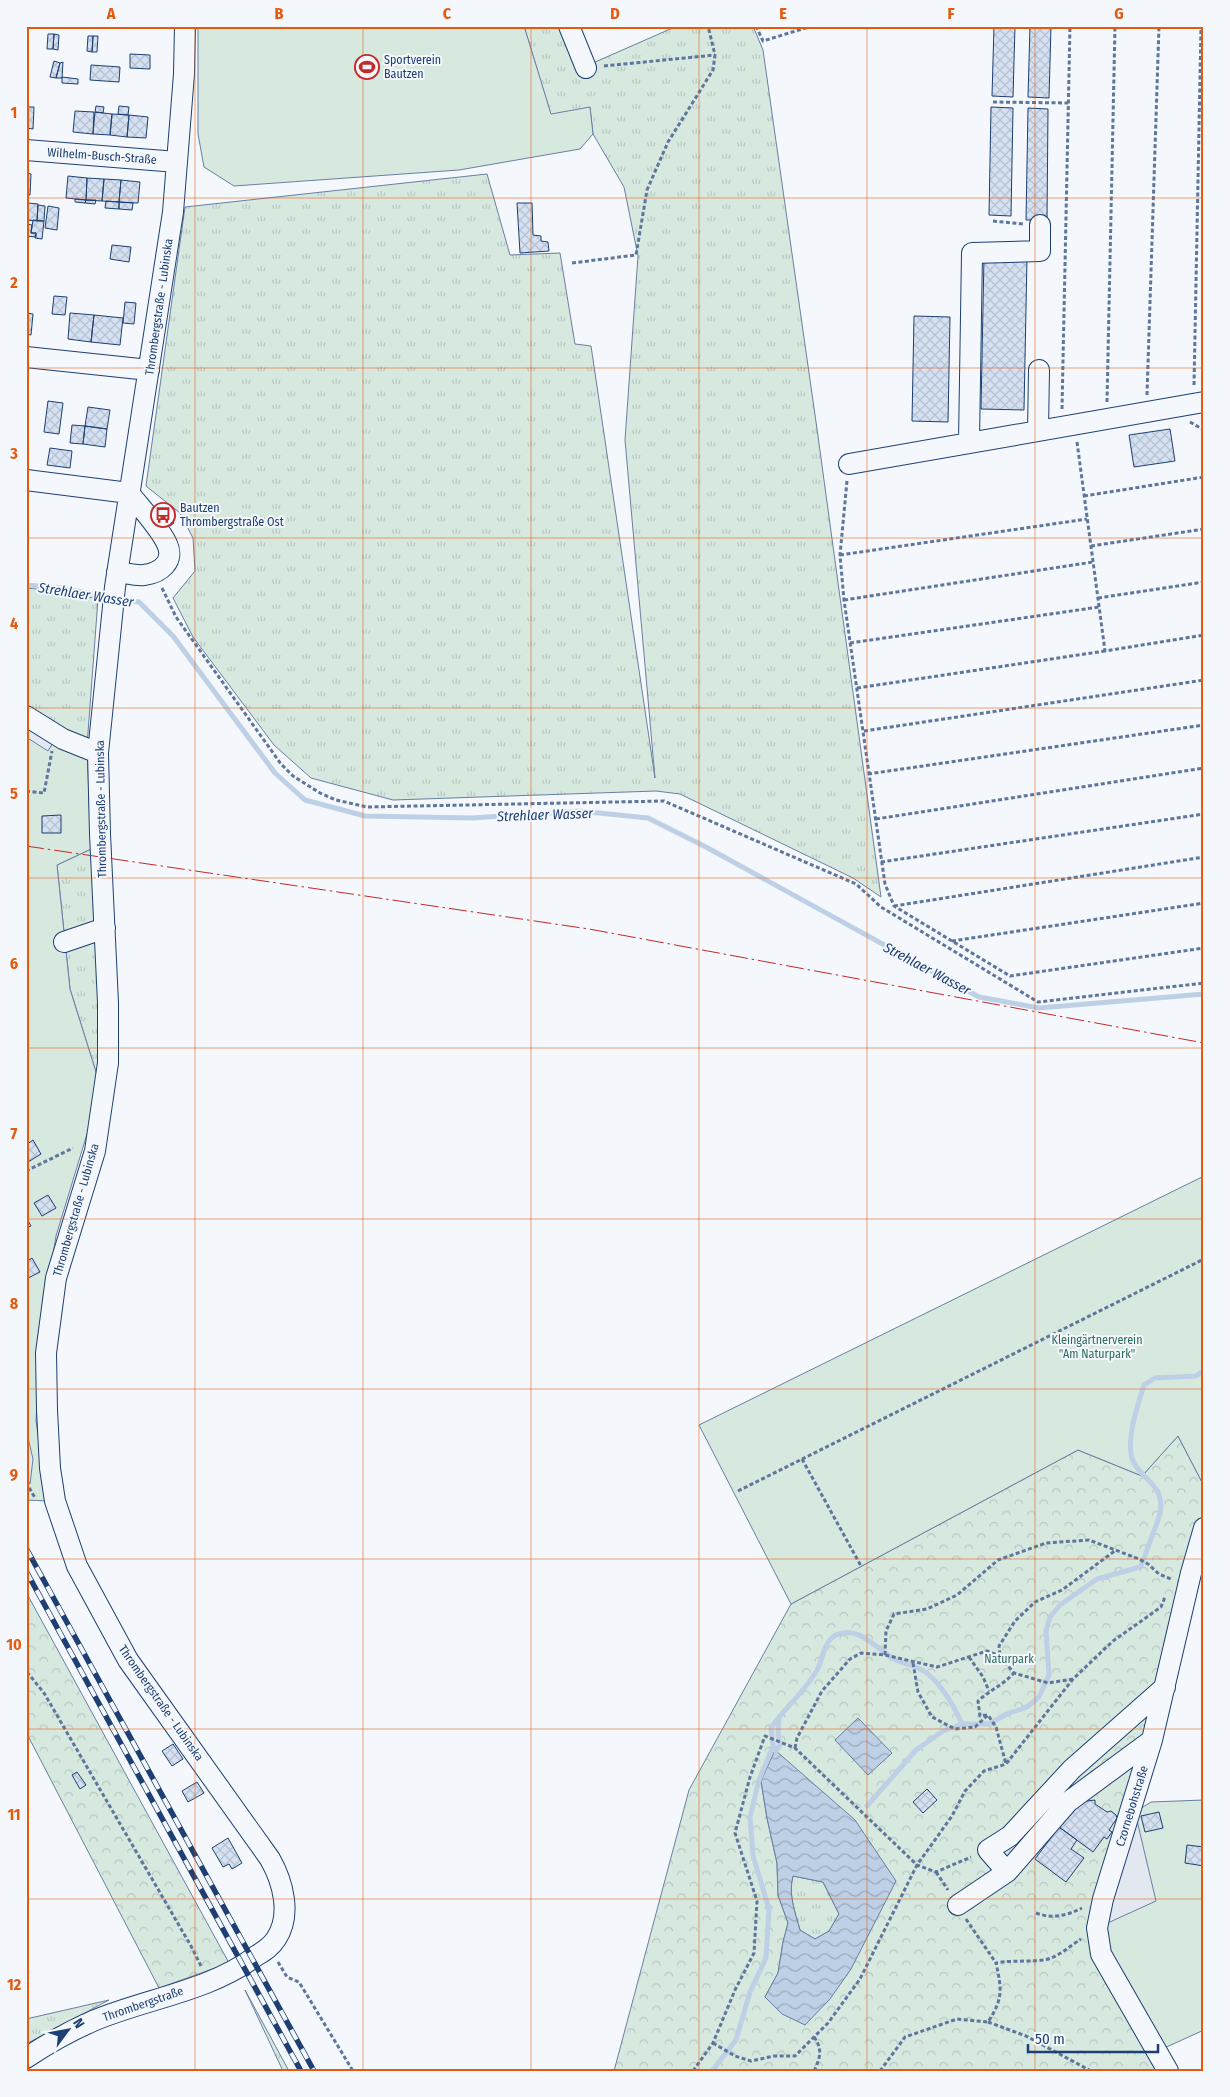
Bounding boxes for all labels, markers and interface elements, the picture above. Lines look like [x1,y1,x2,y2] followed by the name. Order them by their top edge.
[106,4,116,23] text: A
[275,4,284,23] text: B
[443,4,452,23] text: C
[610,4,620,23] text: D
[779,4,787,23] text: E
[947,4,955,23] text: F
[1114,4,1124,23] text: G
[384,53,441,81] place label: Sportverein Bautzen
[354,54,380,80] sports icon: Sportverein Bautzen
[11,103,17,122] text: 1
[47,145,157,167] street label: Wilhelm-Busch-Straße
[142,238,176,376] street label: Thrombergstraße - Lubinska
[9,273,18,292] text: 2
[9,444,18,463] text: 3
[180,501,284,529] place label: Bautzen Thrombergstraße Ost
[150,502,176,528] bus stop icon: Bautzen Thrombergstraße Ost
[36,579,136,611] water label: Strehlaer Wasser
[10,614,18,633] text: 4
[93,740,109,878] street label: Thrombergstraße - Lubinska
[10,784,18,803] text: 5
[496,805,594,825] water label: Strehlaer Wasser
[880,938,974,1000] water label: Strehlaer Wasser
[10,954,18,973] text: 6
[11,1124,18,1143] text: 7
[50,1142,102,1278] street label: Thrombergstraße - Lubinska
[10,1294,19,1313] text: 8
[1052,1333,1142,1361] park label: Kleingärtnerverein "Am Naturpark"
[10,1465,18,1484] text: 9
[6,1635,22,1654] text: 10
[116,1643,206,1764] street label: Thrombergstraße - Lubinska
[984,1652,1034,1666] park label: Naturpark
[1113,1764,1151,1848] street label: Czornebohstraße
[7,1805,21,1824] text: 11
[7,1975,22,1994] text: 12
[101,1984,185,2024] street label: Thrombergstraße
[42,2004,92,2054] north arrow
[69,2015,88,2031] text: N
[1028,2022,1158,2054] scale bar
[1035,2030,1065,2048] text: 50 m

